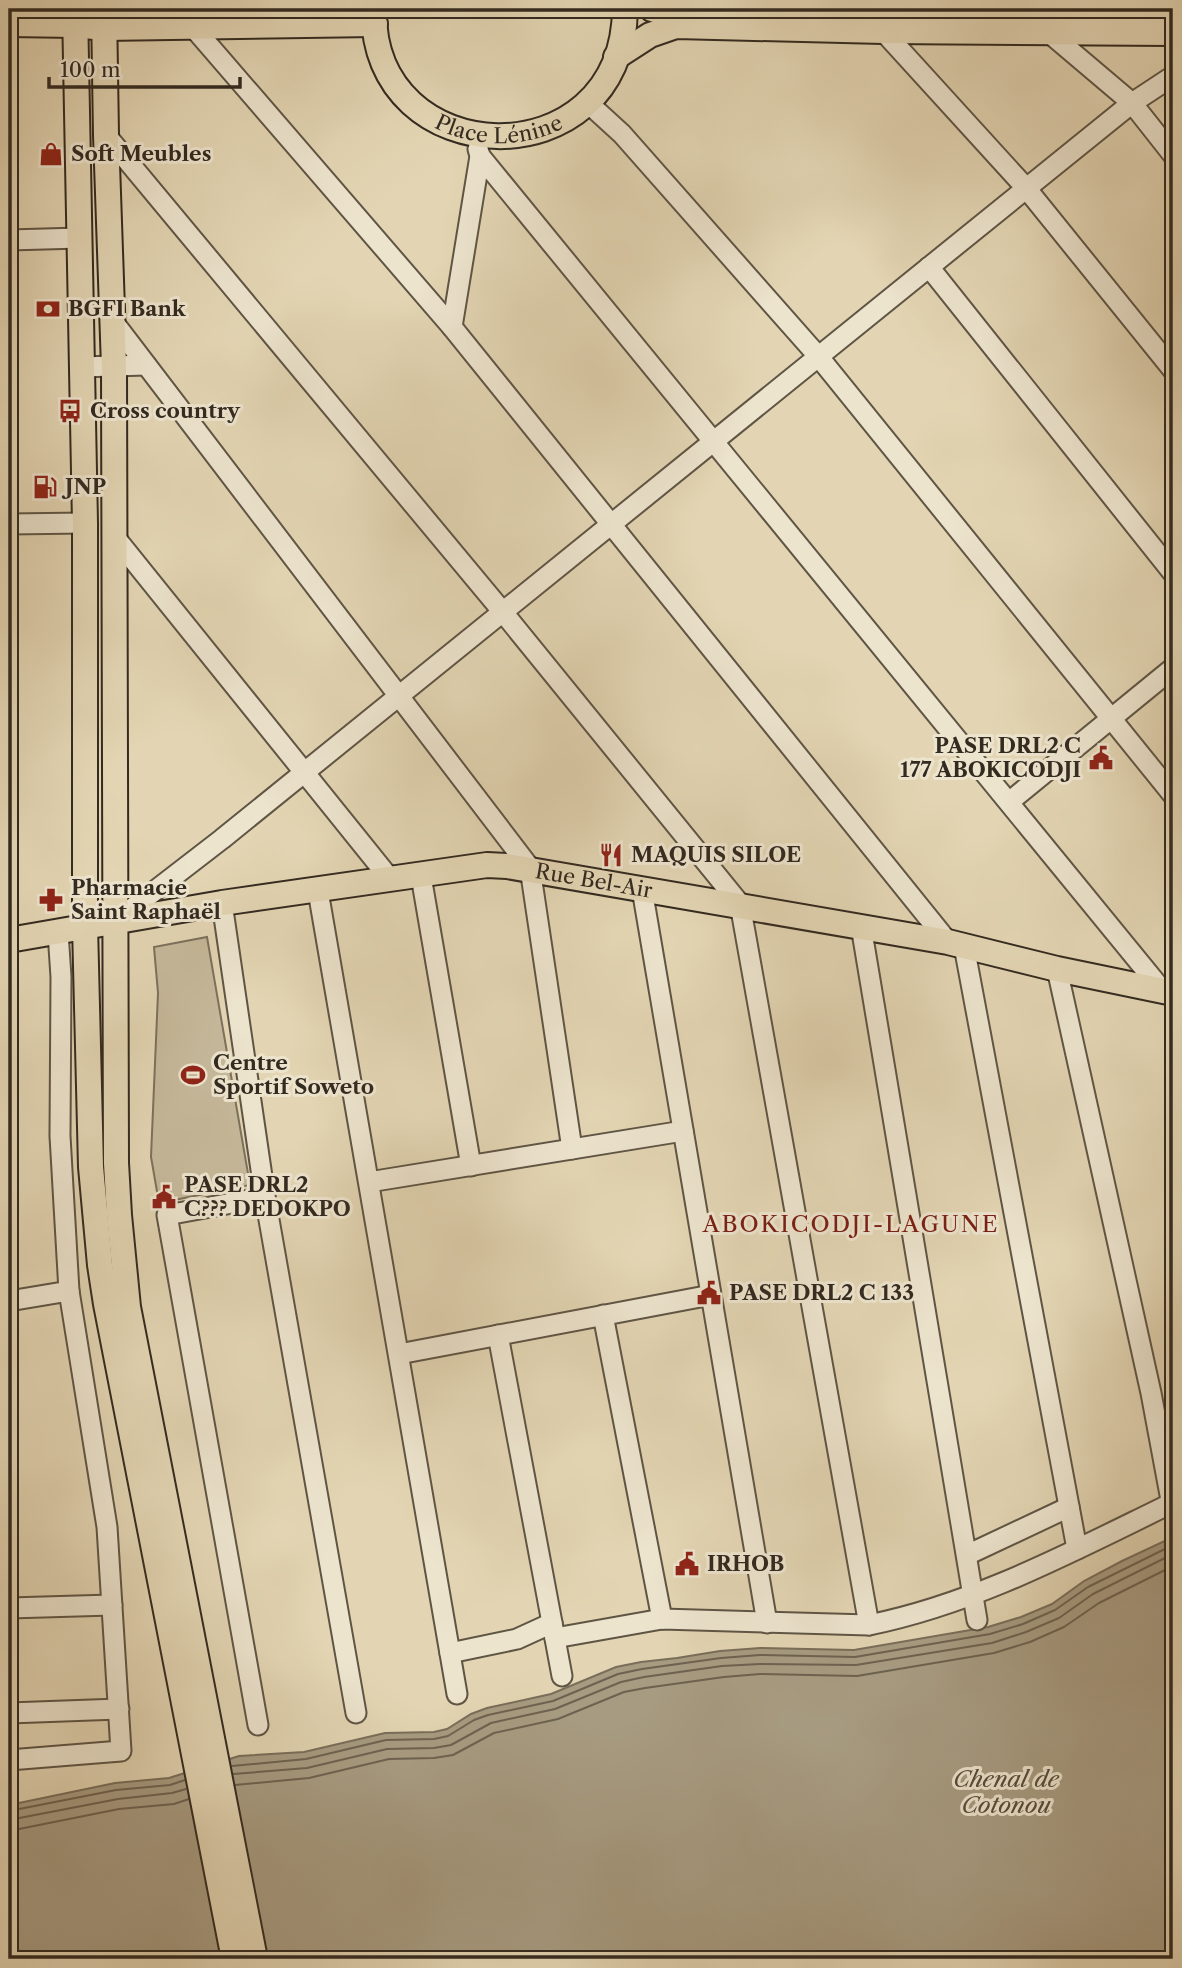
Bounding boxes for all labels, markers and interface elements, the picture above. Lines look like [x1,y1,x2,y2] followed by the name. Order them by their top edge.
[49,46,240,90] scale bar
[60,57,121,82] text: 100 m
[431,109,566,148] street label: Place Lénine
[37,140,65,168] shop icon: Soft Meubles
[71,141,211,166] place label: Soft Meubles
[34,295,62,323] bank icon: BGFI Bank
[68,296,187,321] place label: BGFI Bank
[56,397,84,425] bus stop icon: Cross country
[90,398,241,423] place label: Cross country
[31,473,59,501] fuel station icon: JNP
[61,474,106,499] place label: JNP
[900,733,1081,782] place label: PASE DRL2 C 177 ABOKICODJI
[1087,744,1115,772] public building icon: PASE DRL2 C 177 ABOKICODJI
[597,841,625,869] restaurant icon: MAQUIS SILOE
[631,842,801,867] place label: MAQUIS SILOE
[533,858,654,903] street label: Rue Bel-Air
[71,875,221,924] place label: Pharmacie Saint Raphaël
[37,886,65,914] pharmacy icon: Pharmacie Saint Raphaël
[213,1050,374,1099] place label: Centre Sportif Soweto
[179,1061,207,1089] sports icon: Centre Sportif Soweto
[184,1172,351,1221] place label: PASE DRL2 C??? DEDOKPO
[150,1183,178,1211] public building icon: PASE DRL2 C??? DEDOKPO
[701,1210,1000,1238] district label: ABOKICODJI-LAGUNE
[695,1279,723,1307] public building icon: PASE DRL2 C 133
[729,1280,914,1305] place label: PASE DRL2 C 133
[673,1550,701,1578] public building icon: IRHOB
[707,1551,784,1576] place label: IRHOB
[953,1765,1060,1819] water label: Chenal de Cotonou

